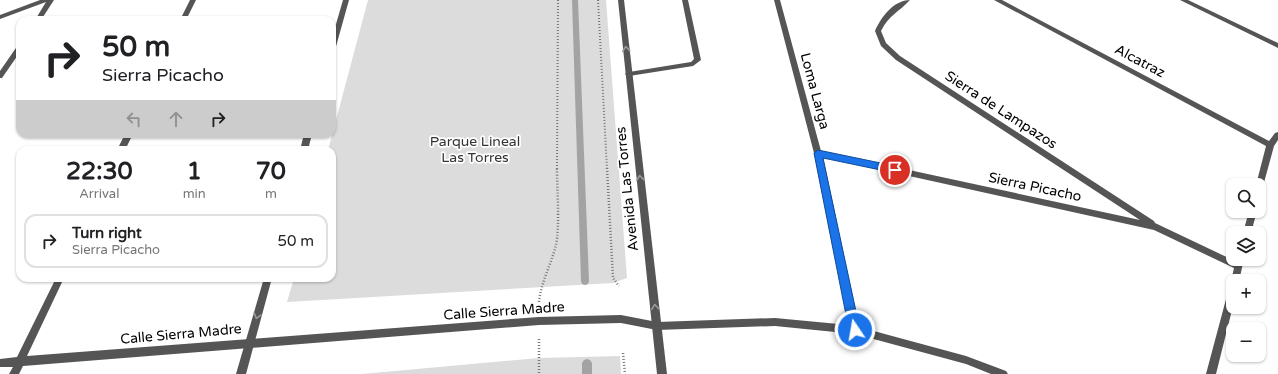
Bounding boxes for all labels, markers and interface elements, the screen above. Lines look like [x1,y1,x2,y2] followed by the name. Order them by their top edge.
[102,30,170,64] text: 50 m
[36,32,88,84] icon: right
[1112,41,1168,81] street label: Alcatraz
[622,46,631,52] one-way arrow
[797,51,833,131] street label: Loma Larga
[102,64,224,86] text: Sierra Picacho
[942,67,1060,153] street label: Sierra de Lampazos
[123,108,145,130] icon: left
[165,108,187,130] icon: ahead
[207,108,229,130] icon: right
[612,126,642,252] street label: Avenida Las Torres
[430,133,520,166] park label: Parque Lineal Las Torres
[878,153,912,187] pin
[66,157,133,186] text: 22:30
[187,157,202,186] text: 1
[256,157,286,186] text: 70
[884,159,906,181] icon: arrive
[987,169,1083,205] street label: Sierra Picacho
[636,175,645,181] one-way arrow
[1226,178,1266,362] map controls
[1226,178,1266,218] button: search
[79,186,119,202] text: Arrival
[183,186,206,202] text: min
[265,186,277,202] text: m
[72,224,142,242] text: Turn right
[1226,226,1266,266] button: layers
[38,230,60,252] icon: right
[277,232,314,250] text: 50 m
[72,242,160,258] text: Sierra Picacho
[1226,274,1266,314] button: +
[443,298,565,324] street label: Calle Sierra Madre
[650,304,659,310] one-way arrow
[834,309,876,351] position arrow
[253,312,262,319] one-way arrow
[120,320,242,348] street label: Calle Sierra Madre
[1226,322,1266,362] button: −

